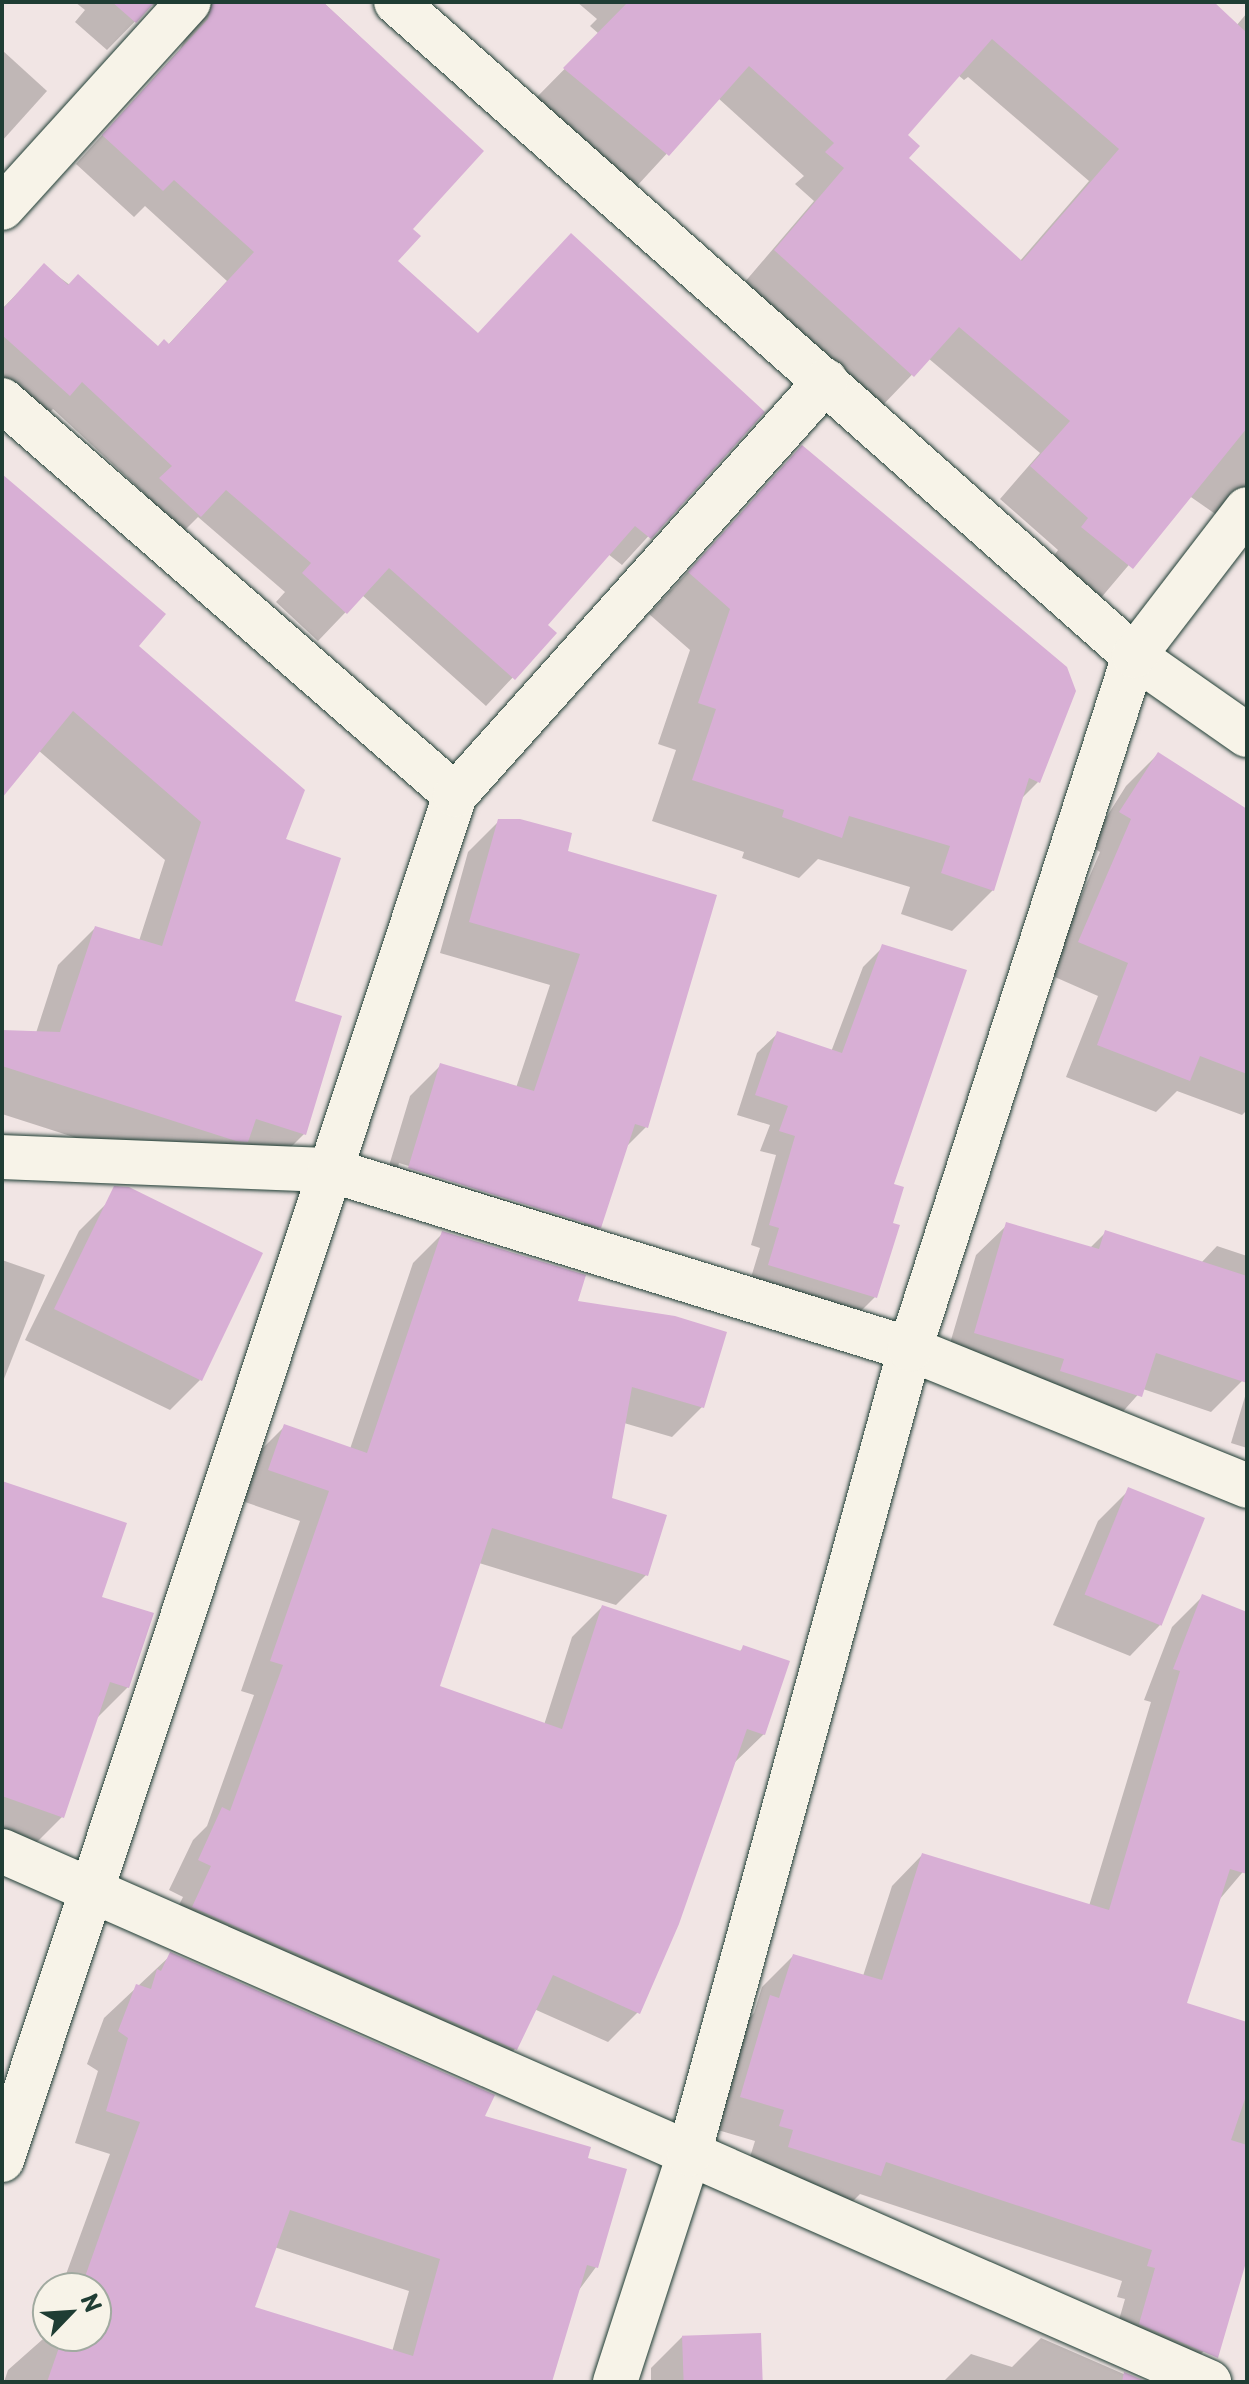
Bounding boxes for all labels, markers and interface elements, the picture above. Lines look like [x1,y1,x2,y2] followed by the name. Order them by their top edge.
[32,2272,112,2352] north arrow
[74,2288,111,2317] text: N

